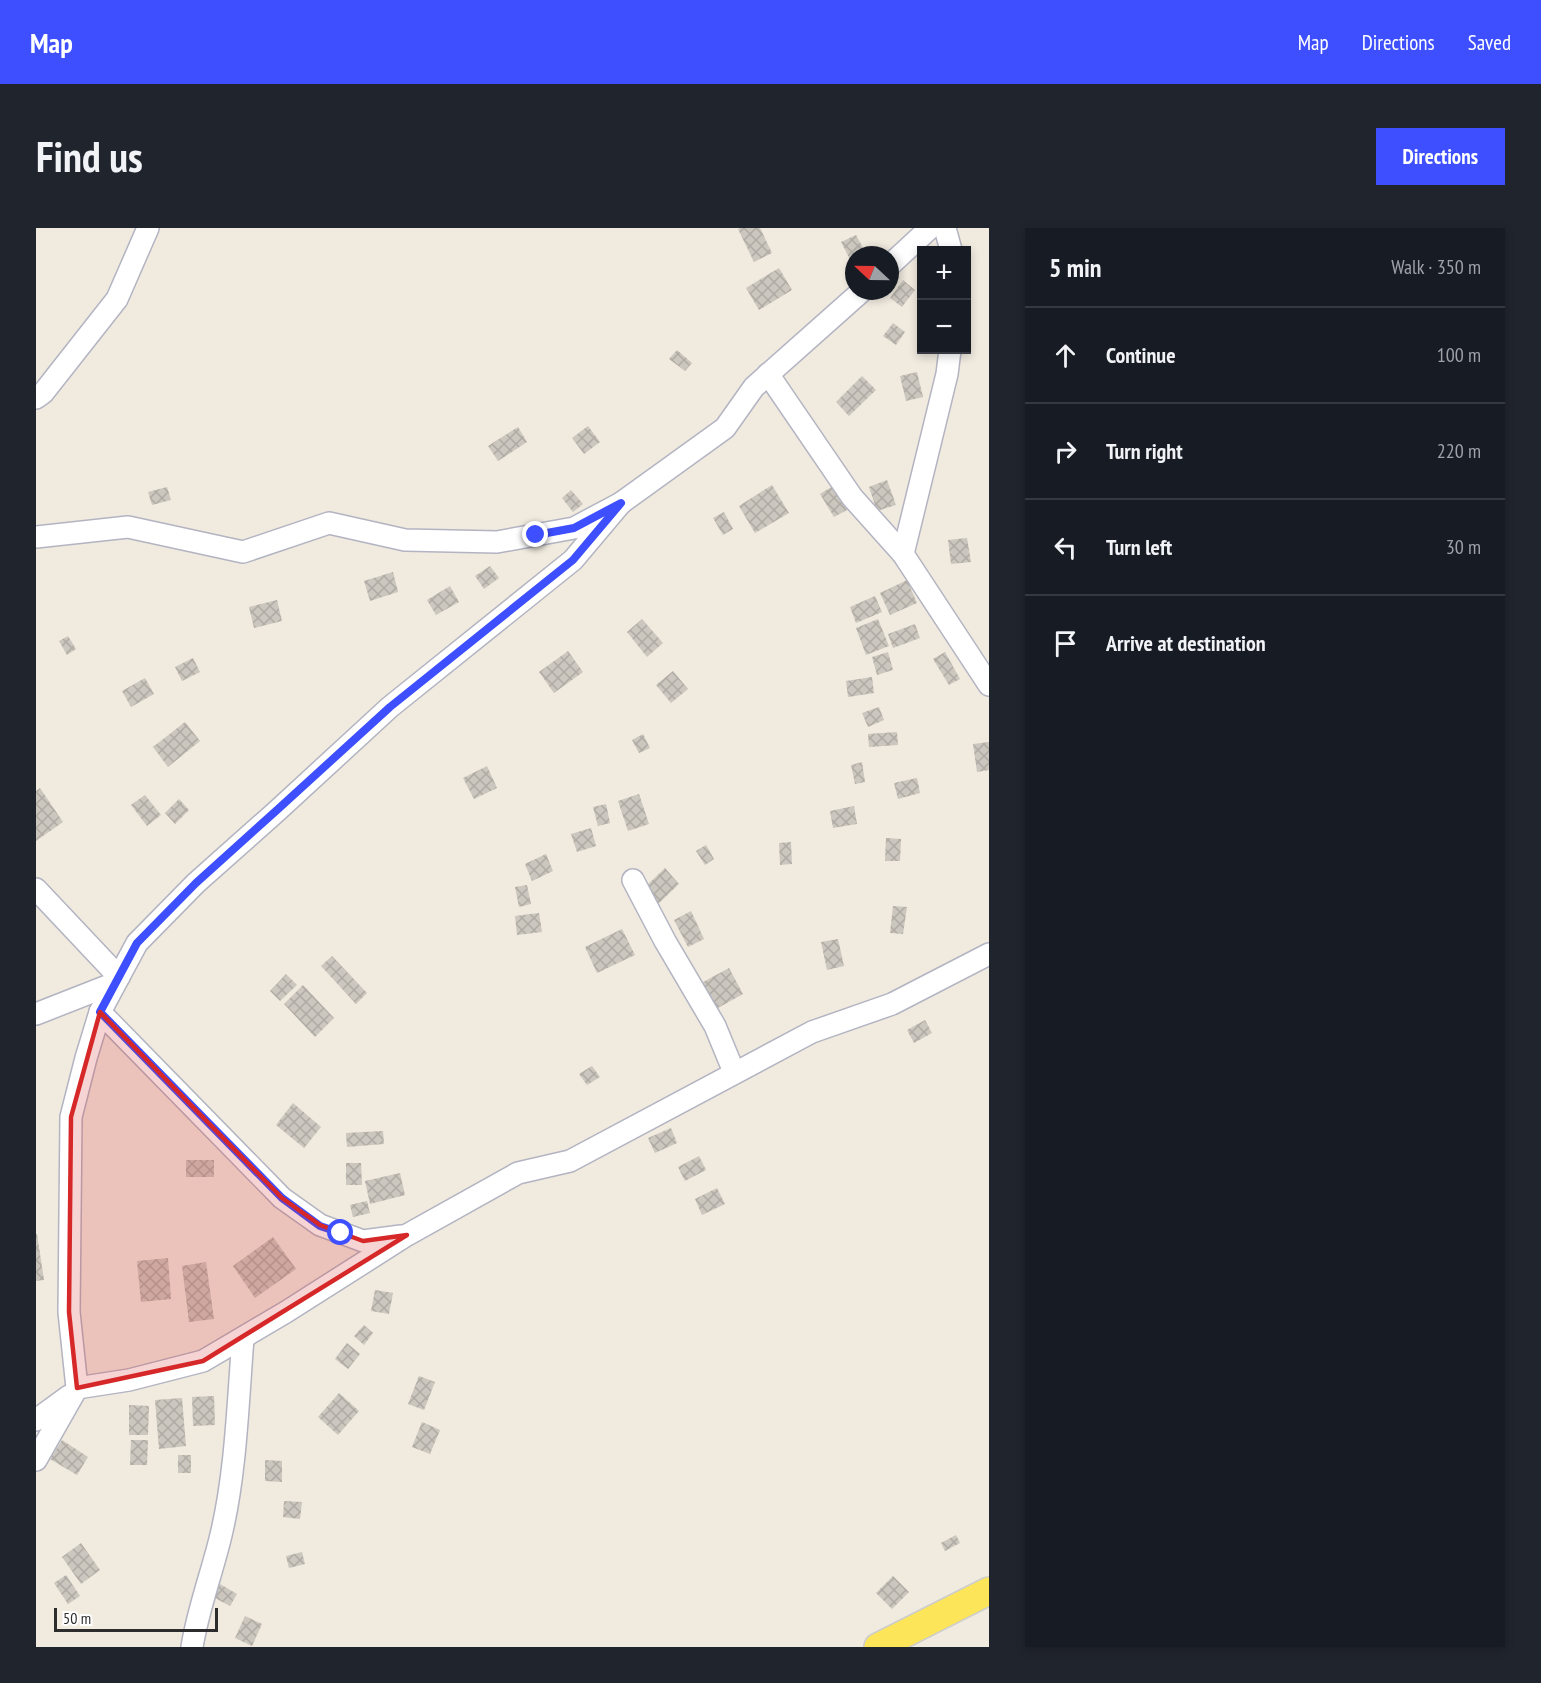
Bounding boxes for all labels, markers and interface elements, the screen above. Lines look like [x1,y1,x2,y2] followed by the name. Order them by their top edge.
[30,24,73,61] text: Map
[1298,29,1329,56] text: Map
[1362,29,1435,56] text: Directions
[1468,29,1511,56] text: Saved
[1376,128,1505,185] button: Directions
[36,129,143,184] text: Find us
[845,246,899,300] north arrow
[917,246,971,354] map controls
[917,246,971,300] button: +
[1049,251,1102,284] text: 5 min
[1391,254,1481,280] text: Walk · 350 m
[917,300,971,354] button: −
[1049,339,1082,372] icon: ahead
[1106,341,1176,369] text: Continue
[1437,342,1481,368] text: 100 m
[1049,435,1082,468] icon: right
[1106,437,1183,465] text: Turn right
[1437,438,1481,464] text: 220 m
[522,521,548,547] route end
[1049,531,1082,564] icon: left
[1106,533,1172,561] text: Turn left
[1446,534,1481,560] text: 30 m
[1049,627,1082,660] icon: arrive
[1106,629,1266,657] text: Arrive at destination
[327,1219,353,1245] route start
[54,1605,218,1632] scale bar
[63,1608,91,1628] text: 50 m

